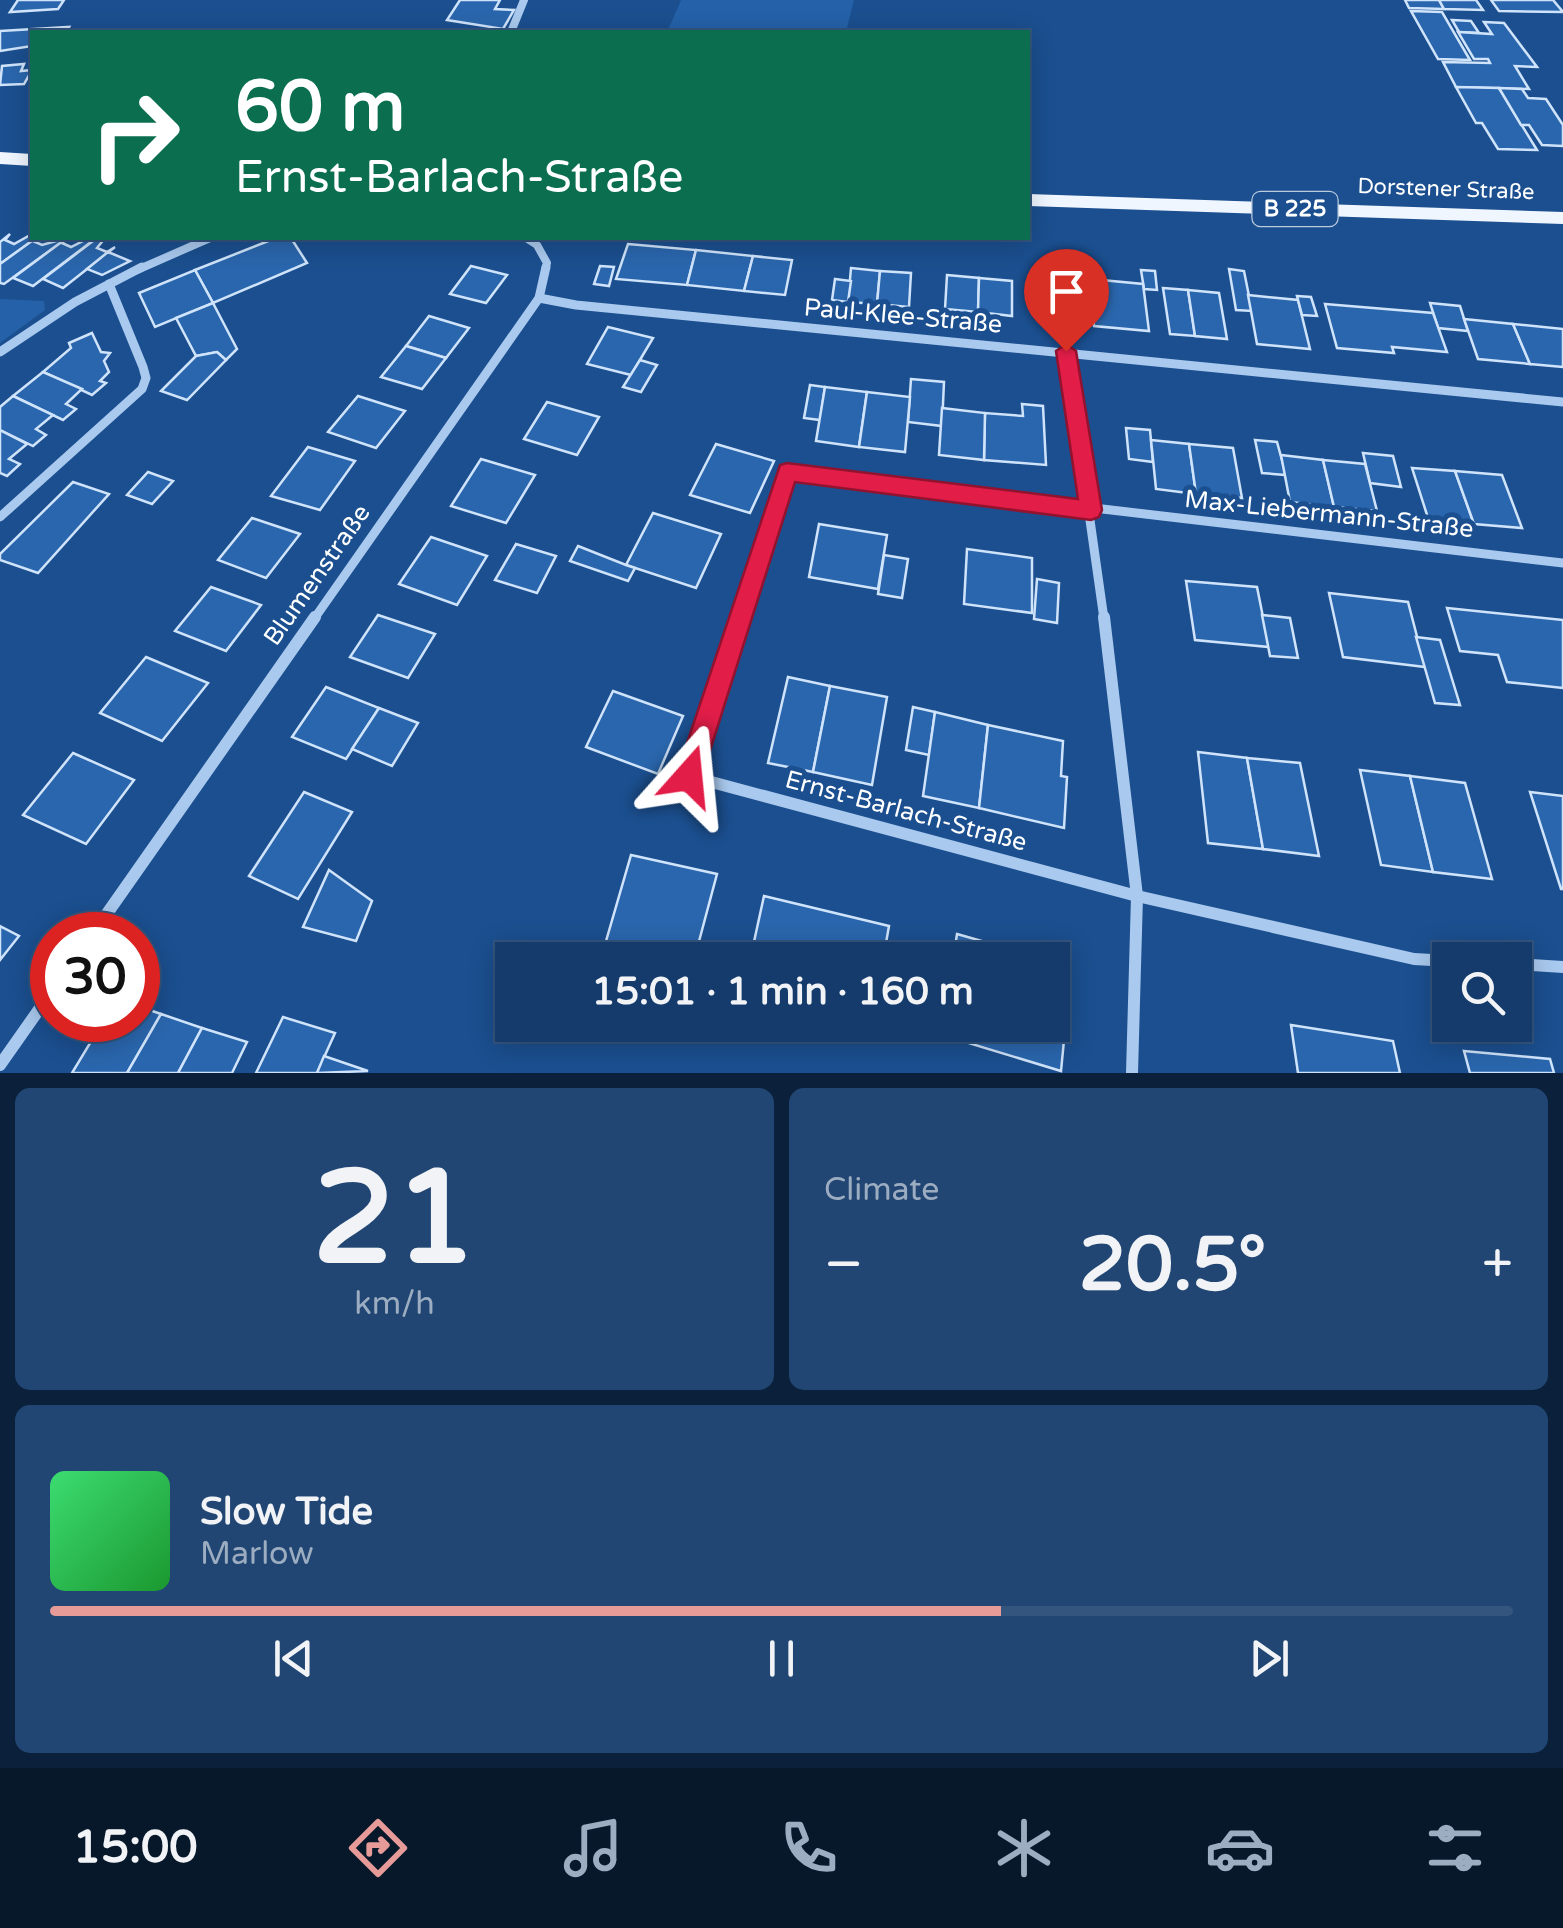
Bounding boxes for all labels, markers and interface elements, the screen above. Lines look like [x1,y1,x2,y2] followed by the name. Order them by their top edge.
[235,66,405,150] text: 60 m
[70,70,200,200] icon: right
[235,151,683,205] text: Ernst-Barlach-Straße
[1357,173,1535,205] street label: Dorstener Straße
[1252,192,1338,226] road number: B 225
[1024,249,1109,352] pin
[1039,264,1094,319] icon: arrive
[803,292,1003,340] street label: Paul-Klee-Straße
[1183,484,1475,544] street label: Max-Liebermann-Straße
[257,499,377,651] street label: Blumenstraße
[637,724,741,828] position arrow
[782,764,1030,858] street label: Ernst-Barlach-Straße
[30,912,160,1042] speed limit sign: 30
[1432,942,1532,1042] map controls
[1432,942,1532,1042] button: search
[591,969,974,1015] text: 15:01 · 1 min · 160 m
[313,1142,476,1298] text: 21
[824,1171,939,1209] text: Climate
[1079,1220,1266,1310] text: 20.5°
[824,1232,863,1298] text: −
[1482,1232,1513,1298] text: +
[354,1285,435,1323] text: km/h
[200,1489,373,1535] text: Slow Tide
[200,1535,314,1573] text: Marlow
[266,1631,321,1686] icon: previous
[754,1631,809,1686] icon: pause
[1242,1631,1297,1686] icon: next
[343,1813,413,1883] icon: directions
[558,1813,628,1883] icon: music
[774,1813,844,1883] icon: phone
[989,1813,1059,1883] icon: climate
[1205,1813,1275,1883] icon: car
[1420,1813,1490,1883] icon: filters
[73,1821,197,1875] text: 15:00

